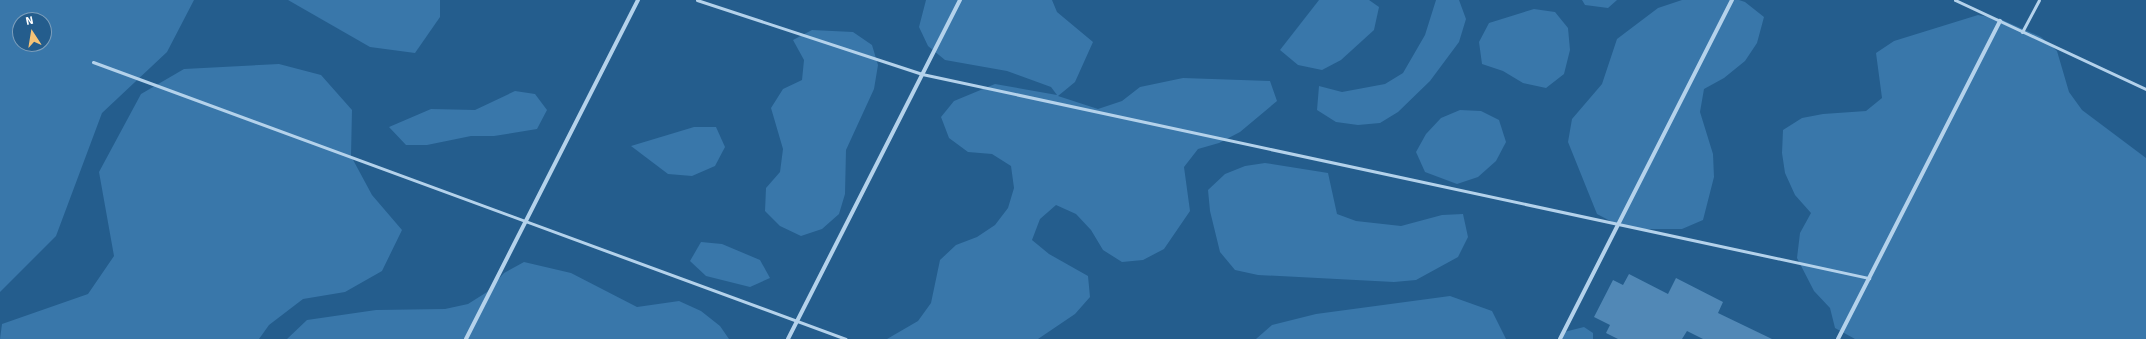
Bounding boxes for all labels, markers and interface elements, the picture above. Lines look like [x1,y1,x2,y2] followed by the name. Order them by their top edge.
[12,12,52,52] north arrow
[25,14,35,28] text: N

